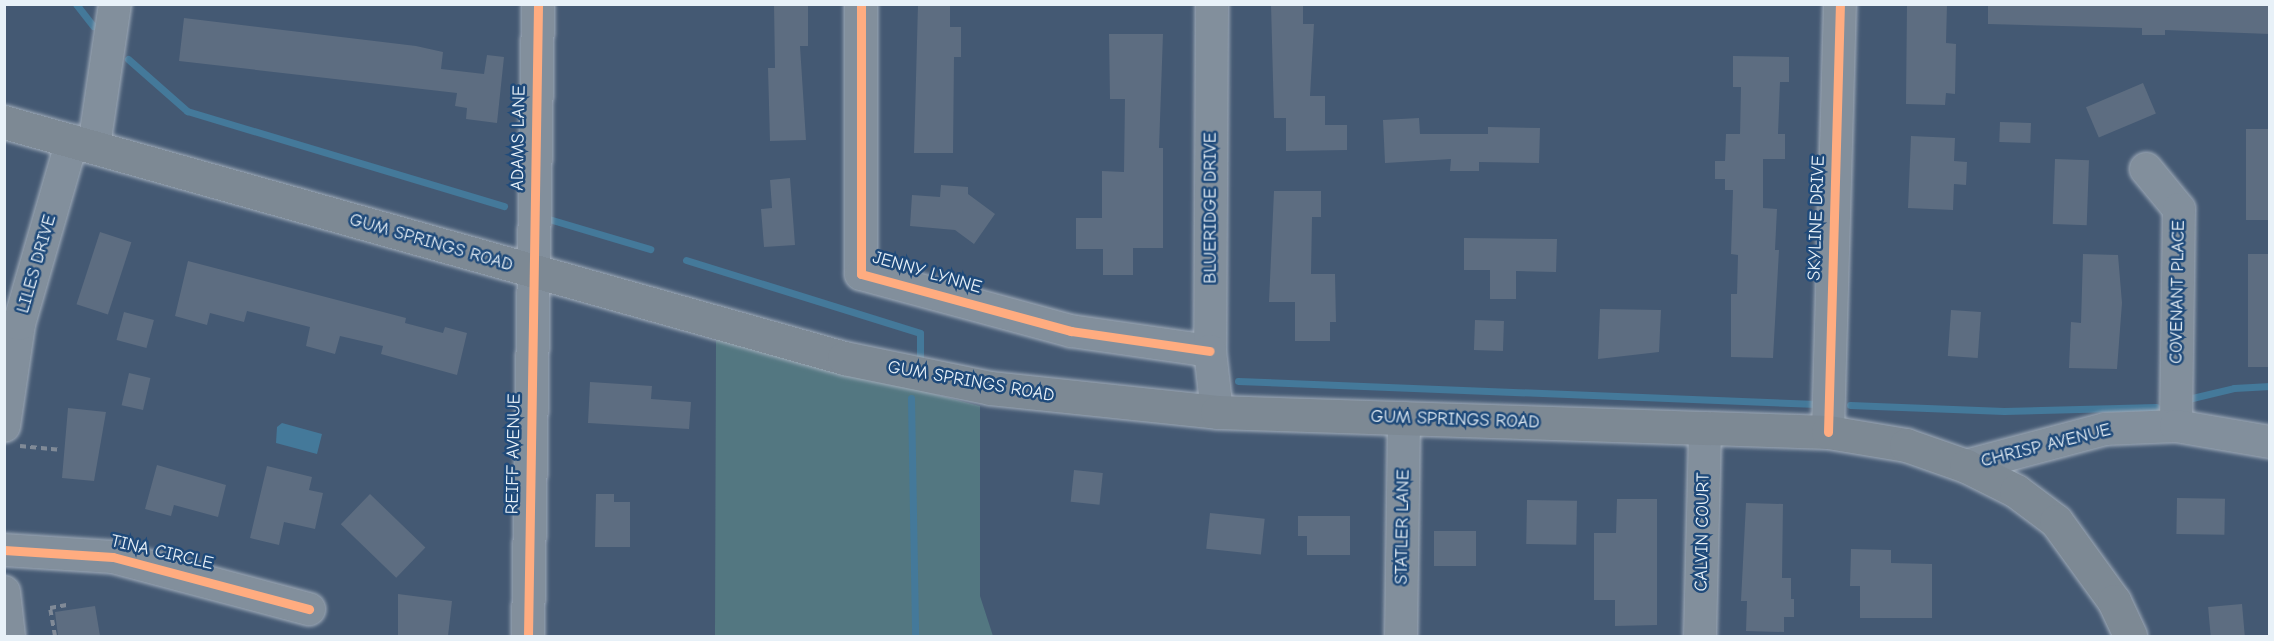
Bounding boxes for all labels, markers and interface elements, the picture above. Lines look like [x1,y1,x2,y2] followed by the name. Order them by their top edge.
[507,85,531,191] street label: ADAMS LANE
[1200,132,1222,284] street label: BLUERIDGE DRIVE
[1804,155,1830,281] street label: SKYLINE DRIVE
[347,209,515,277] street label: GUM SPRINGS ROAD
[13,212,61,316] street label: LILES DRIVE
[2166,220,2190,364] street label: COVENANT PLACE
[870,247,984,299] street label: JENNY LYNNE
[886,357,1056,407] street label: GUM SPRINGS ROAD
[502,393,526,515] street label: REIFF AVENUE
[1370,406,1540,434] street label: GUM SPRINGS ROAD
[1979,419,2113,473] street label: CHRISP AVENUE
[1391,469,1415,585] street label: STATLER LANE
[1691,472,1715,592] street label: CALVIN COURT
[109,531,215,575] street label: TINA CIRCLE

